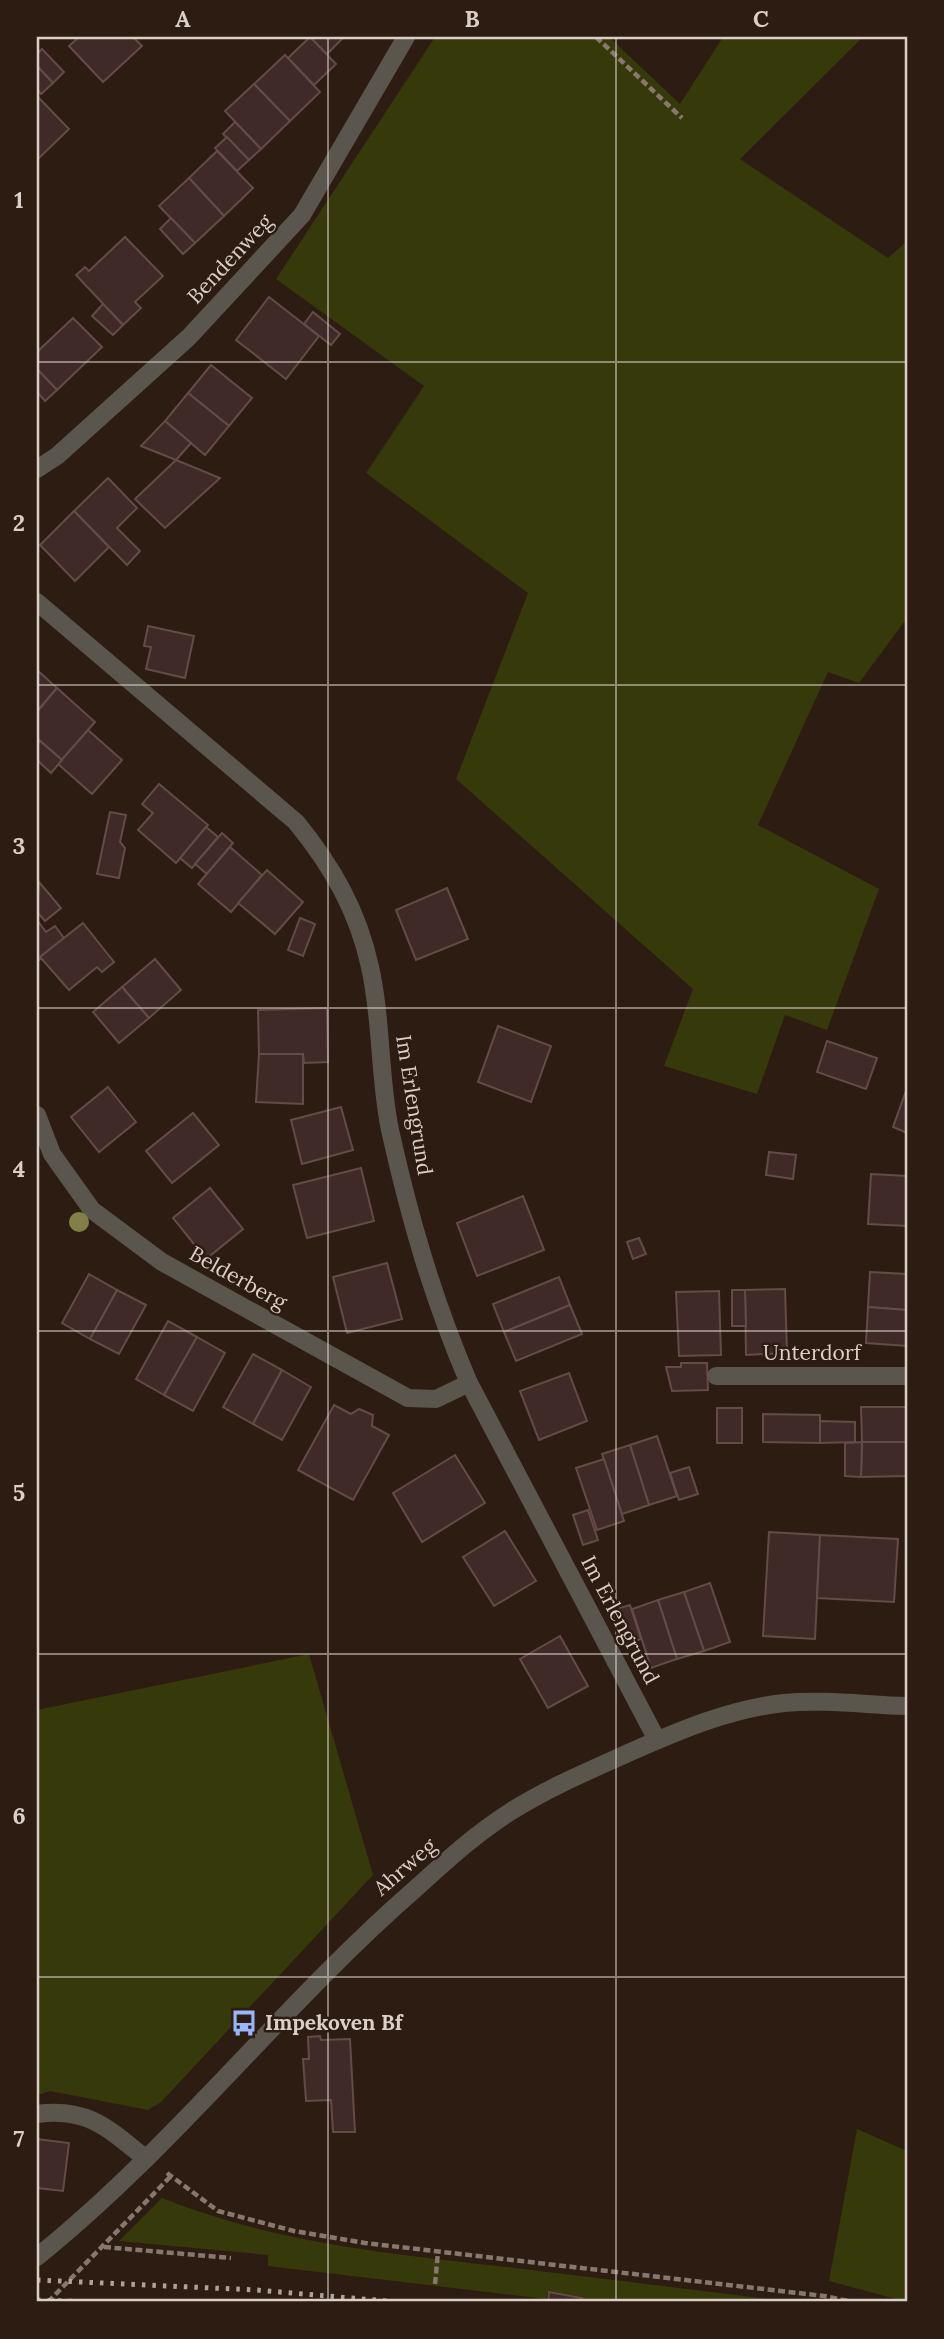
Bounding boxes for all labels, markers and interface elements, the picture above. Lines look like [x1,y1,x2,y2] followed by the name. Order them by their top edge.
[175,4,191,33] text: A
[464,4,480,33] text: B
[753,4,769,33] text: C
[14,185,24,214] text: 1
[181,208,278,309] street label: Bendenweg
[13,508,25,537] text: 2
[13,831,25,860] text: 3
[390,1033,439,1177] street label: Im Erlengrund
[13,1154,25,1183] text: 4
[185,1240,292,1316] street label: Belderberg
[763,1339,863,1366] street label: Unterdorf
[13,1478,25,1507] text: 5
[575,1551,666,1689] street label: Im Erlengrund
[12,1801,26,1830] text: 6
[367,1832,442,1902] street label: Ahrweg
[229,2008,259,2038] bus stop icon: Impekoven Bf
[265,2009,404,2036] place label: Impekoven Bf
[14,2124,25,2153] text: 7

